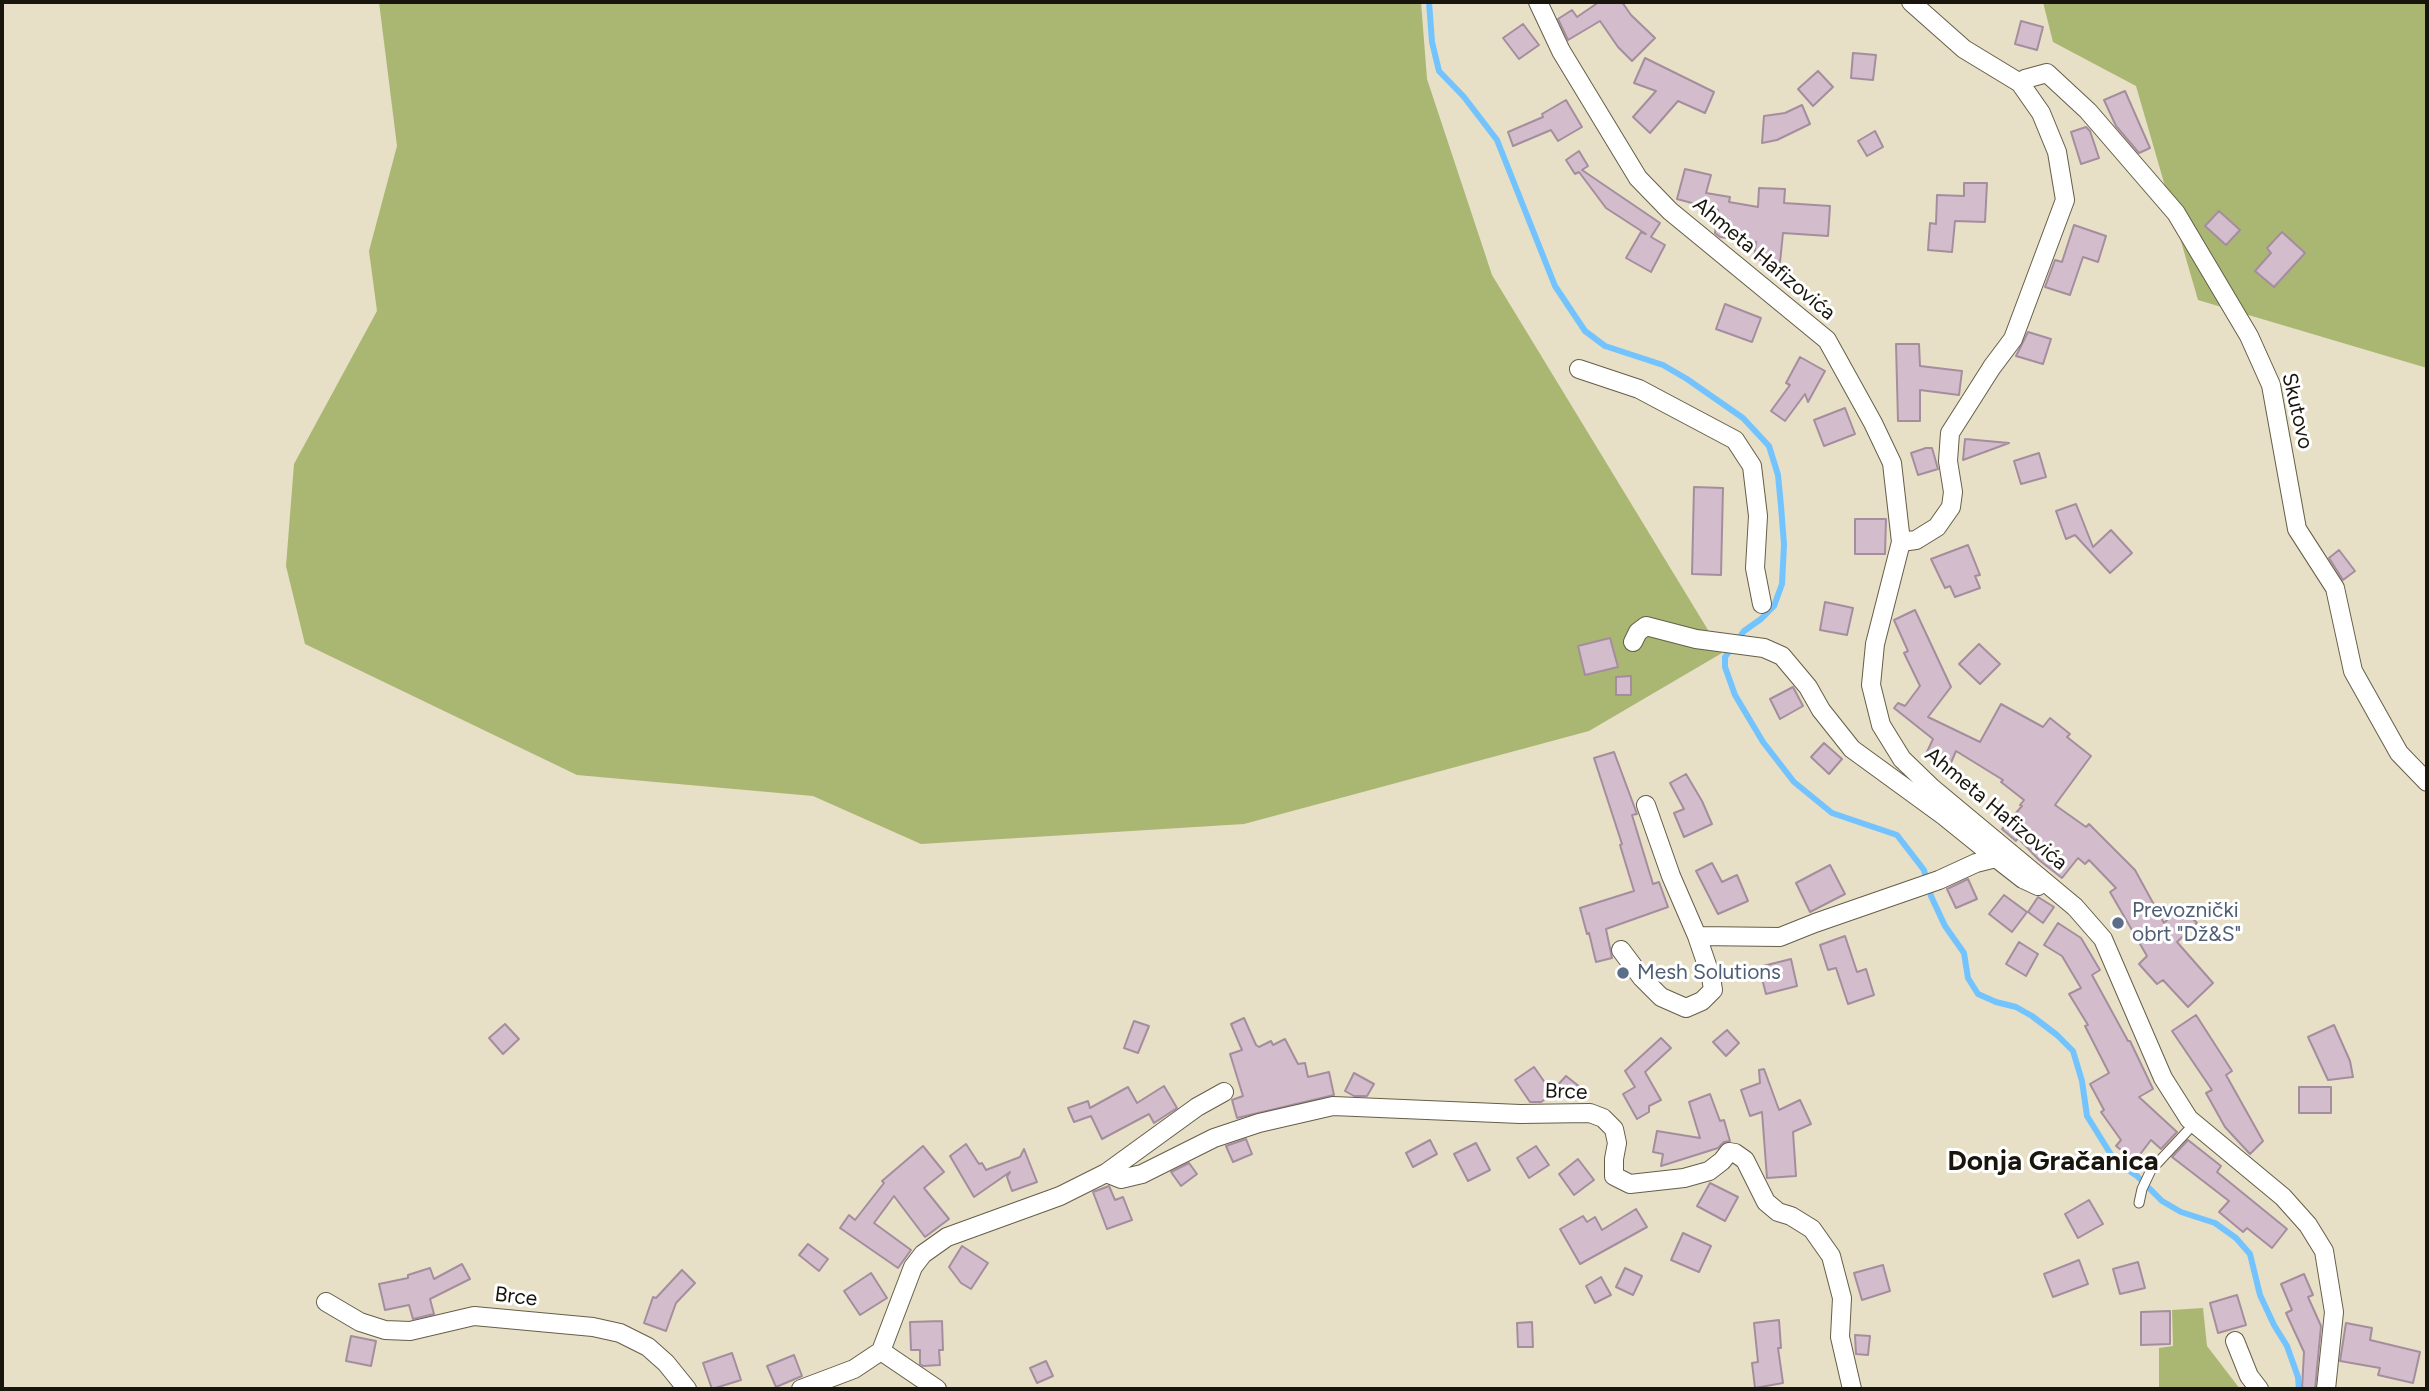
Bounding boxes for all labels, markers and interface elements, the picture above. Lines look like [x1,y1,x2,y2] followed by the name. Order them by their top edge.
[1688,192,1840,326] street label: Ahmeta Hafizovića
[2276,370,2318,452] street label: Skutovo
[1920,742,2072,876] street label: Ahmeta Hafizovića
[2132,898,2241,948] place label: Prevoznički obrt "Dž&S"
[2110,915,2126,931] marker: Prevoznički obrt "Dž&S"
[1637,960,1781,986] place label: Mesh Solutions
[1615,965,1631,981] marker: Mesh Solutions
[1544,1079,1588,1105] street label: Brce
[1947,1145,2159,1179] district label: Donja Gračanica
[493,1282,539,1312] street label: Brce

